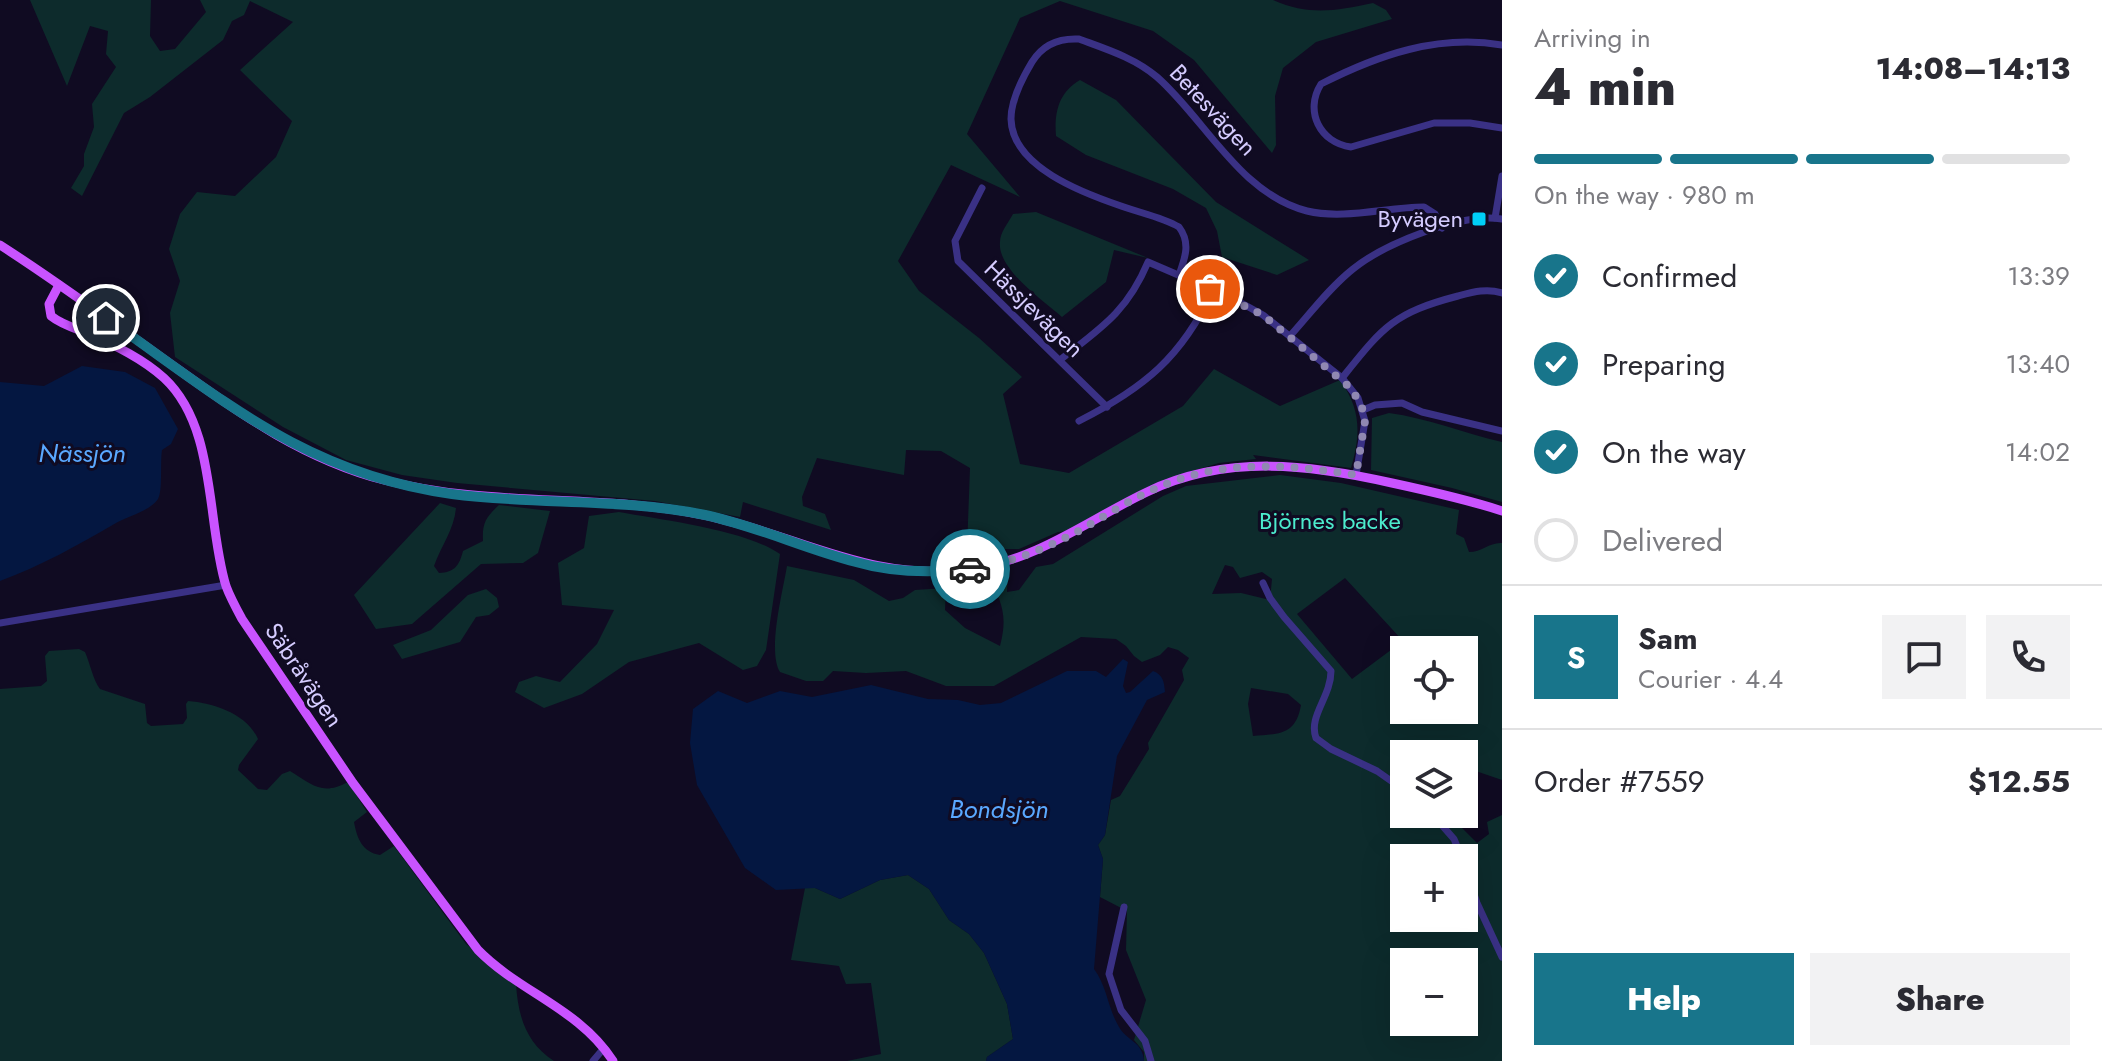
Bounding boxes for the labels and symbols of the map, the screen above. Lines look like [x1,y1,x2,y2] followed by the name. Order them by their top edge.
[1162,56,1265,163] street label: Betesvägen
[1377,201,1463,236] place label: Byvägen
[1470,210,1488,228] marker: Byvägen
[977,252,1092,365] street label: Hässjevägen
[1176,255,1244,323] pin
[72,284,140,352] pin
[38,434,126,472] water label: Nässjön
[1259,503,1401,538] park label: Björnes backe
[930,529,1010,609] courier
[257,616,352,734] street label: Säbråvägen
[950,790,1048,828] water label: Bondsjön

